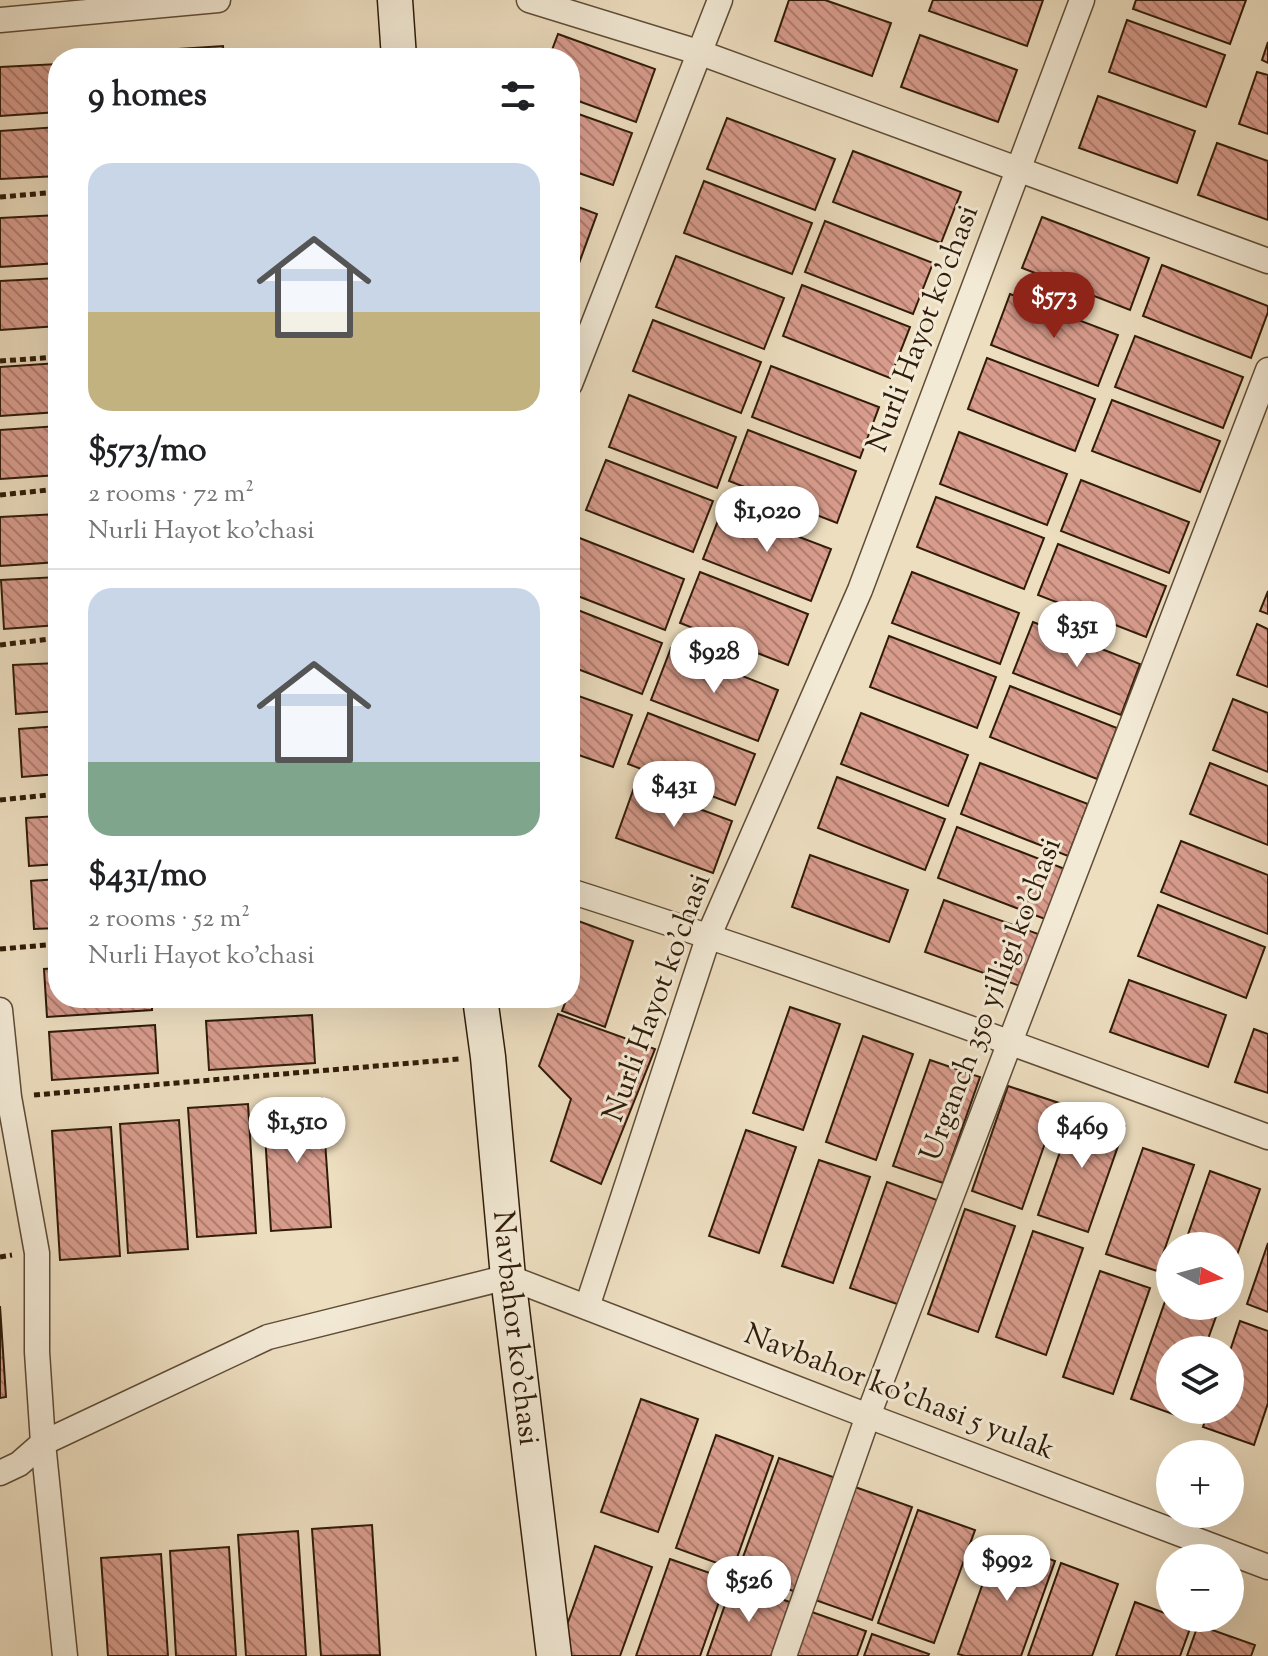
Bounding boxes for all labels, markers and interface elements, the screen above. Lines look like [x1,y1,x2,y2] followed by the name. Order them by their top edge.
[88,72,207,121] text: 9 homes
[496,74,540,118] icon: filters
[857,199,991,459] street label: Nurli Hayot ko'chasi
[242,215,386,359] icon: home
[1007,272,1101,340] pin: $573
[1031,279,1077,316] text: $573
[88,427,207,476] text: $573/mo
[88,476,254,513] text: 2 rooms · 72 m²
[702,486,832,554] pin: $1,020
[733,493,801,530] text: $1,020
[88,513,315,550] text: Nurli Hayot ko'chasi
[1030,601,1124,669] pin: $351
[1056,608,1098,645] text: $351
[667,627,761,695] pin: $928
[688,634,740,671] text: $928
[242,640,386,784] icon: home
[627,761,721,829] pin: $431
[651,768,697,805] text: $431
[910,832,1074,1168] street label: Urganch 350 yilligi ko'chasi
[88,852,207,901] text: $431/mo
[593,868,723,1128] street label: Nurli Hayot ko'chasi
[88,901,250,938] text: 2 rooms · 52 m²
[88,938,315,975] text: Nurli Hayot ko'chasi
[232,1097,362,1165] pin: $1,510
[1035,1102,1129,1170] pin: $469
[267,1104,327,1141] text: $1,510
[1056,1109,1108,1146] text: $469
[481,1209,550,1448] street label: Navbahor ko'chasi
[1156,1232,1244,1320] north arrow
[1156,1232,1244,1632] map controls
[737,1314,1061,1472] street label: Navbahor ko'chasi 5 yulak
[1156,1336,1244,1424] button: layers
[1156,1440,1244,1528] button: +
[960,1535,1054,1603] pin: $992
[981,1542,1033,1579] text: $992
[1156,1544,1244,1632] button: −
[702,1556,796,1624] pin: $526
[725,1563,773,1600] text: $526

